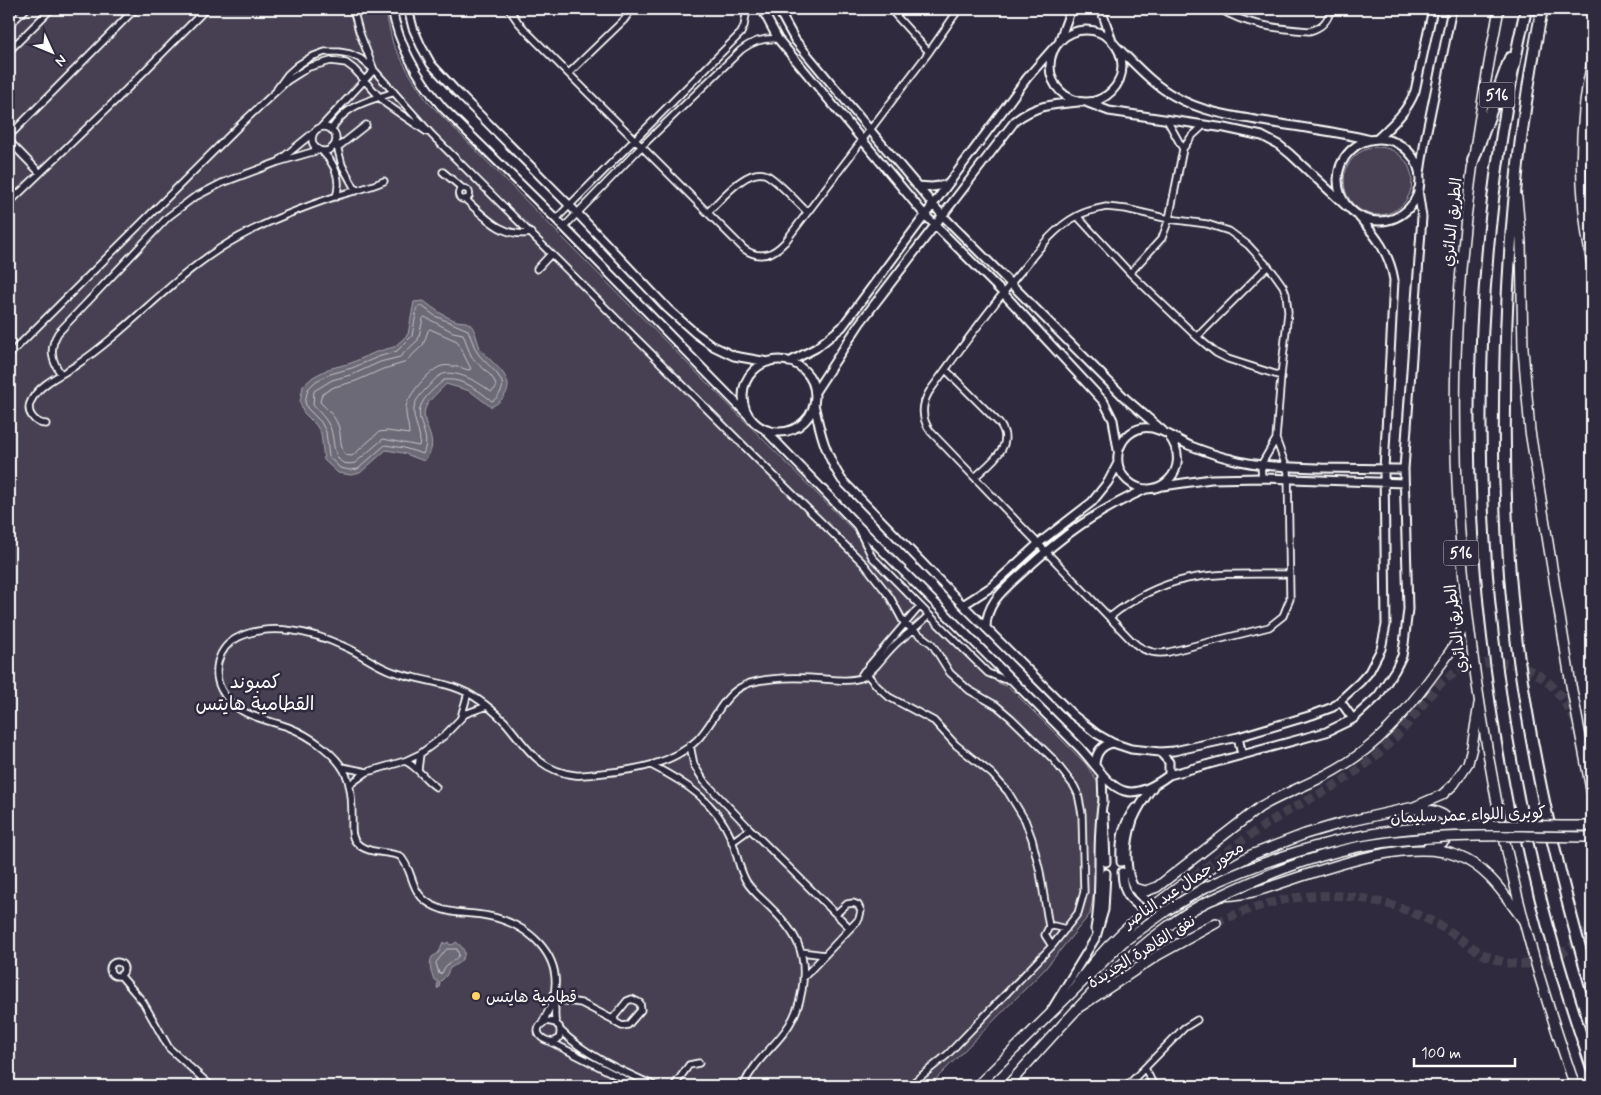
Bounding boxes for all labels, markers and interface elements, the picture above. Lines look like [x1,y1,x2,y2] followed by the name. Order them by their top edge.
[28,28,78,78] north arrow
[51,51,70,70] text: N
[1480,82,1514,108] road number: 516
[1437,177,1468,268] street label: الطريق الدائري
[1444,540,1478,566] road number: 516
[1441,583,1472,674] street label: الطريق الدائري
[196,670,314,717] district label: كمبوند القطامية هايتس
[1390,802,1546,829] street label: كوبرى اللواء عمر سليمان
[1118,837,1248,935] street label: محور جمال عبد الناصر
[1084,911,1200,994] street label: نفق القاهرة الجديدة
[486,987,577,1008] place label: قطامية هايتس
[470,990,482,1002] marker: قطامية هايتس
[1414,1035,1515,1067] scale bar
[1421,1044,1461,1064] text: 100 m

